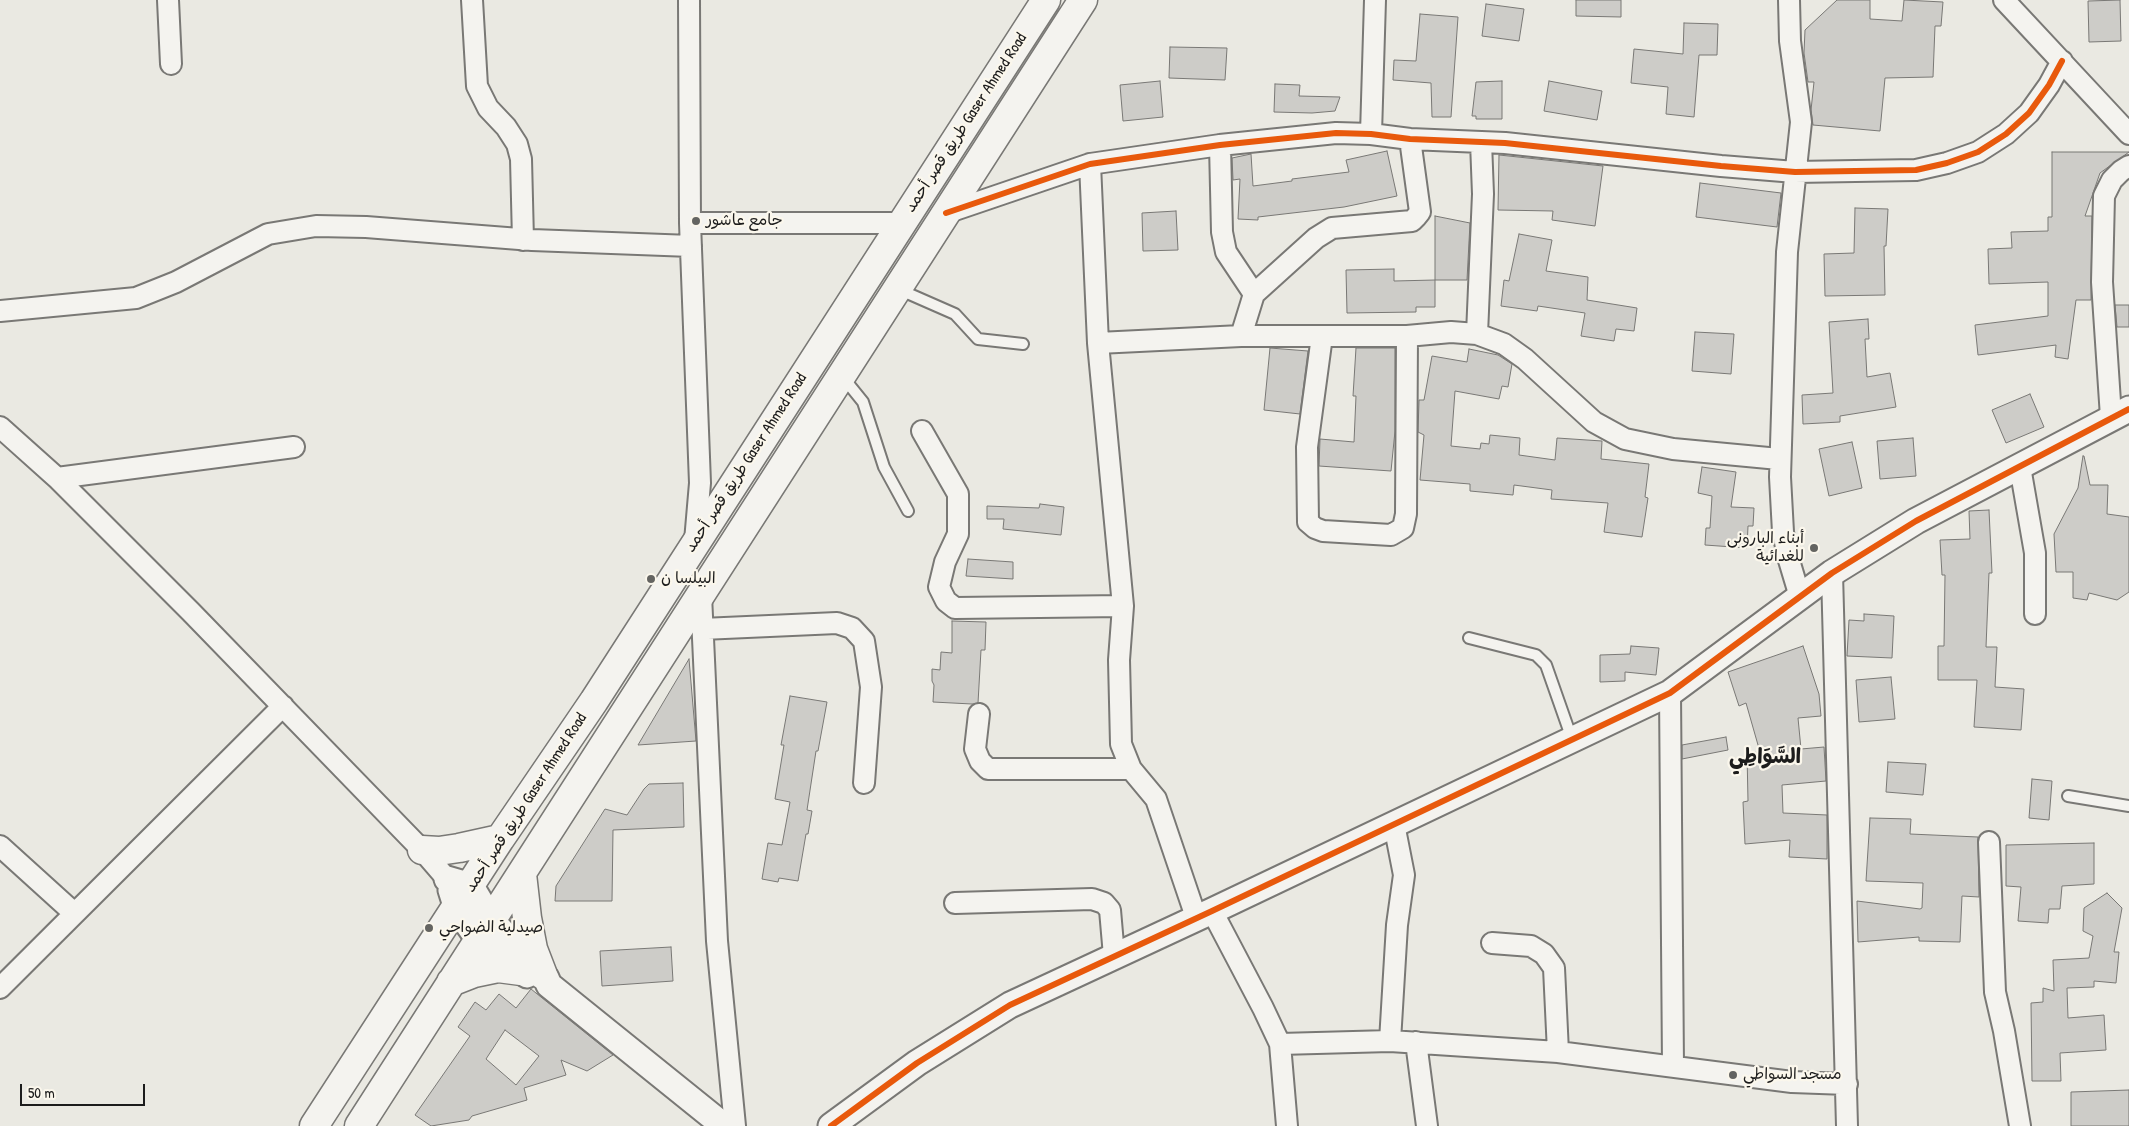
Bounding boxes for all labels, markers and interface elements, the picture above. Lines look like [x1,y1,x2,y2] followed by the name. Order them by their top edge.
[901,30,1031,216] street label: طريق قصر أحمد Gaser Ahmed Road
[706,211,783,231] place label: جامع عاشور
[690,215,702,227] marker: جامع عاشور
[681,370,811,556] street label: طريق قصر أحمد Gaser Ahmed Road
[1727,529,1804,567] place label: أبناء البارونى للغدائية
[1808,542,1820,554] marker: أبناء البارونى للغدائية
[661,569,716,589] place label: البيلسا ن
[645,573,657,585] marker: البيلسا ن
[461,710,591,896] street label: طريق قصر أحمد Gaser Ahmed Road
[1729,744,1801,770] district label: السَّوَاطِي
[439,918,543,938] place label: صيدلية الضواحي
[423,922,435,934] marker: صيدلية الضواحي
[1743,1065,1842,1085] place label: مسجد السواطي
[1727,1069,1739,1081] marker: مسجد السواطي
[22,1074,148,1106] scale bar
[28,1082,55,1103] text: 50 m

